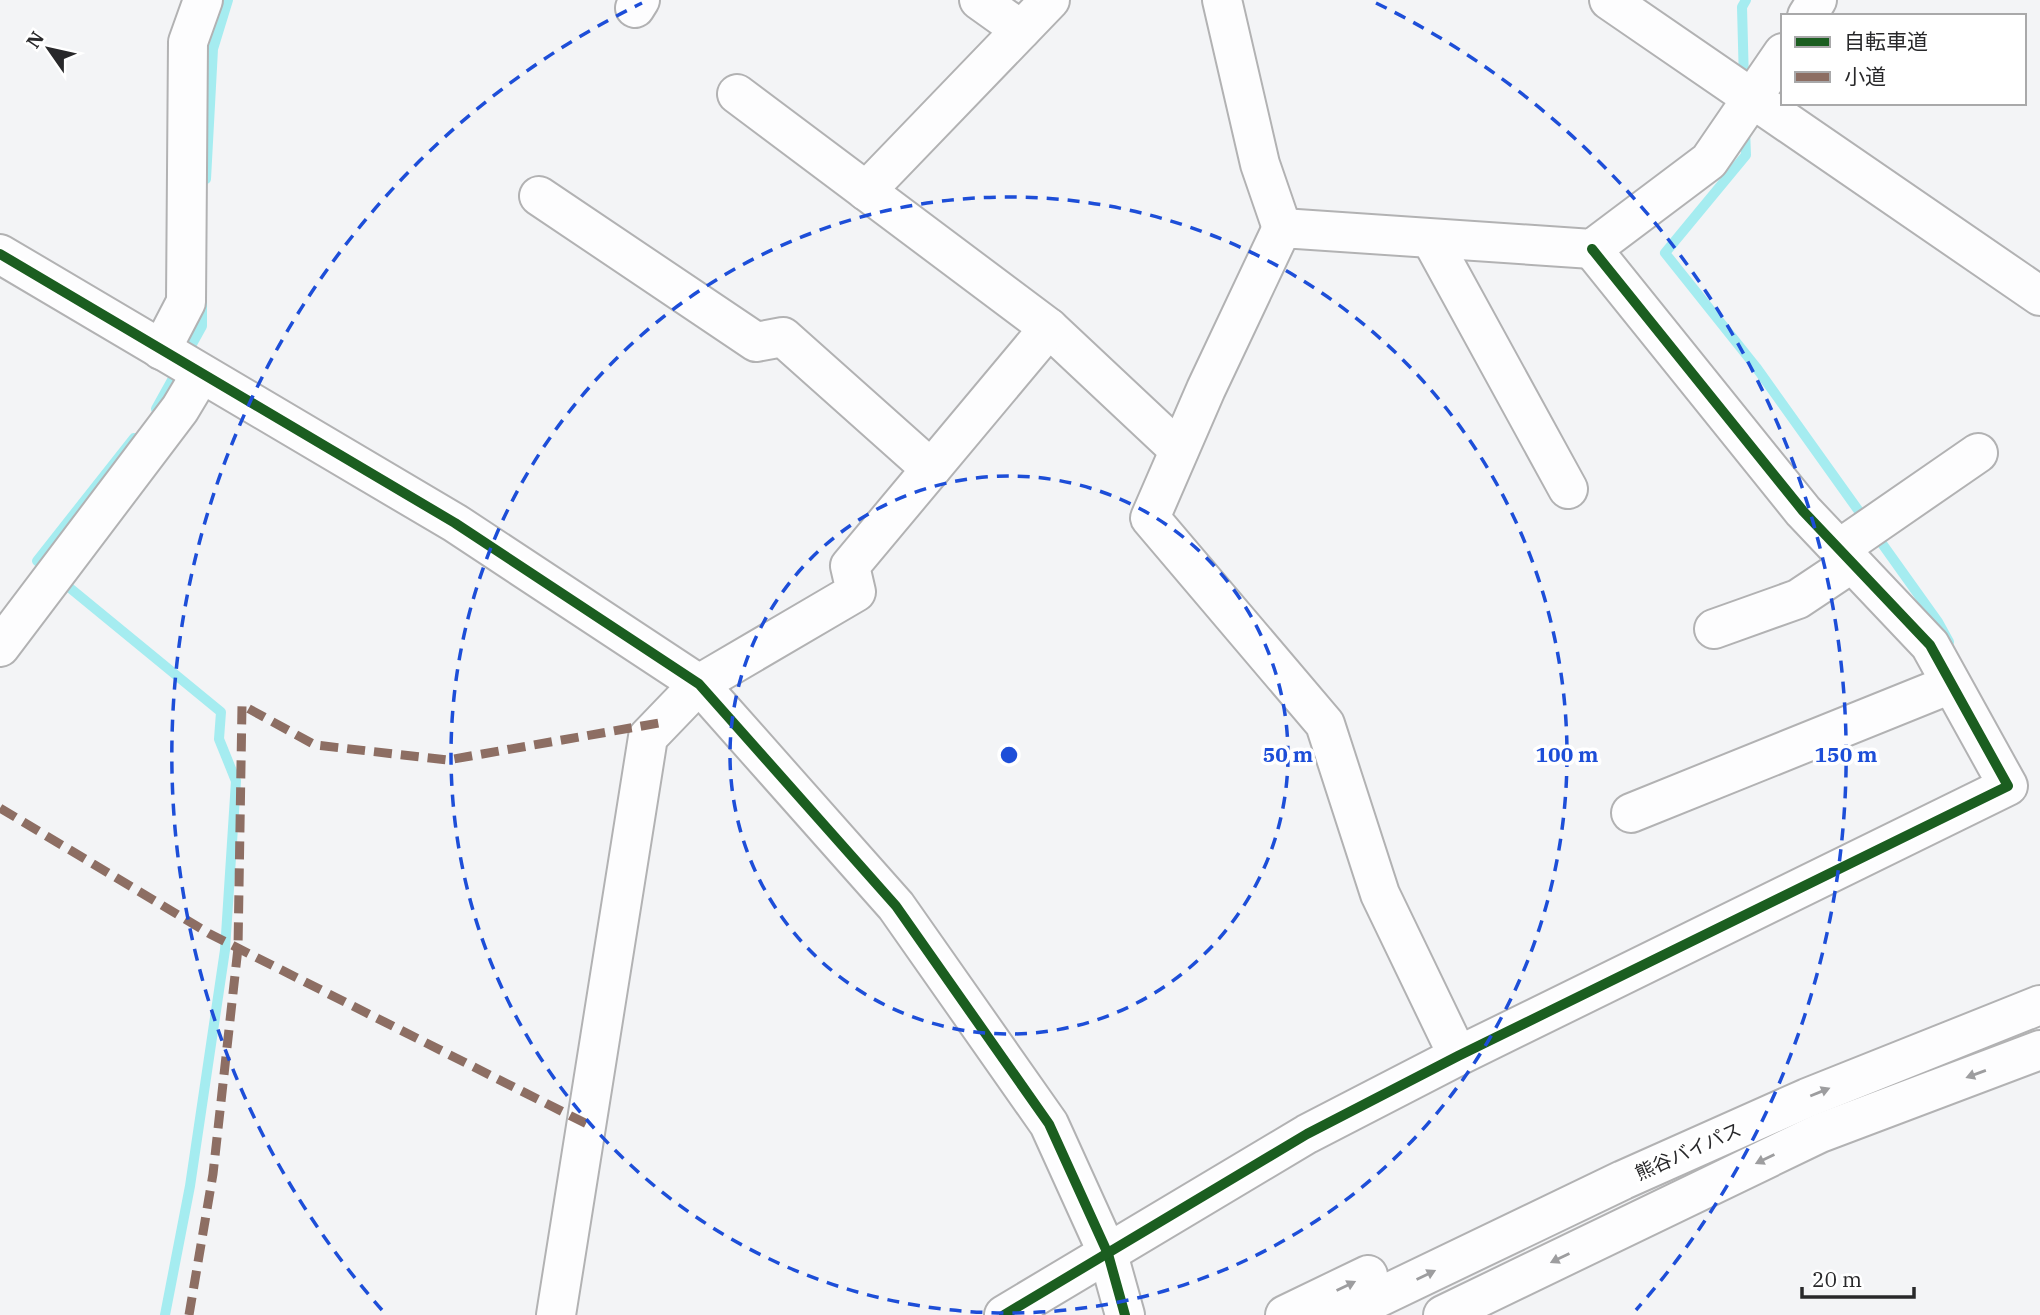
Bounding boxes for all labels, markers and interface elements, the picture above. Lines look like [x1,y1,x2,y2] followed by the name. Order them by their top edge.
[14,14,84,84] north arrow
[1781,14,2026,105] legend
[21,27,49,52] text: N
[1844,27,1928,55] text: 自転車道
[1844,62,1886,90] text: 小道
[1263,740,1313,768] text: 50 m
[1535,740,1599,768] text: 100 m
[1814,740,1878,768] text: 150 m
[997,743,1021,767] centre of rings
[1966,1069,1987,1080] one-way arrow
[1809,1087,1830,1098] one-way arrow
[1631,1117,1745,1185] street label: 熊谷バイパス
[1755,1153,1775,1165] one-way arrow
[1550,1253,1570,1264] one-way arrow
[1802,1256,1914,1300] scale bar
[1812,1265,1862,1293] text: 20 m
[1416,1269,1436,1281] one-way arrow
[1336,1280,1356,1291] one-way arrow

